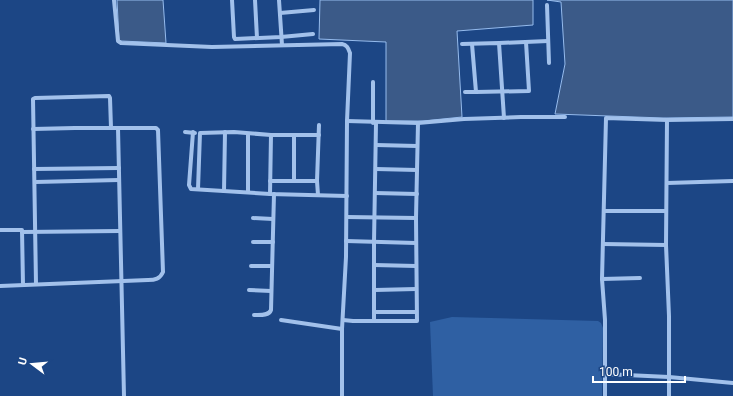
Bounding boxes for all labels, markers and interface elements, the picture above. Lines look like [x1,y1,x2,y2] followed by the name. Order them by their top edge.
[12,344,52,384] north arrow
[16,356,30,367] text: U
[593,358,685,384] scale bar
[599,365,633,379] text: 100 m

